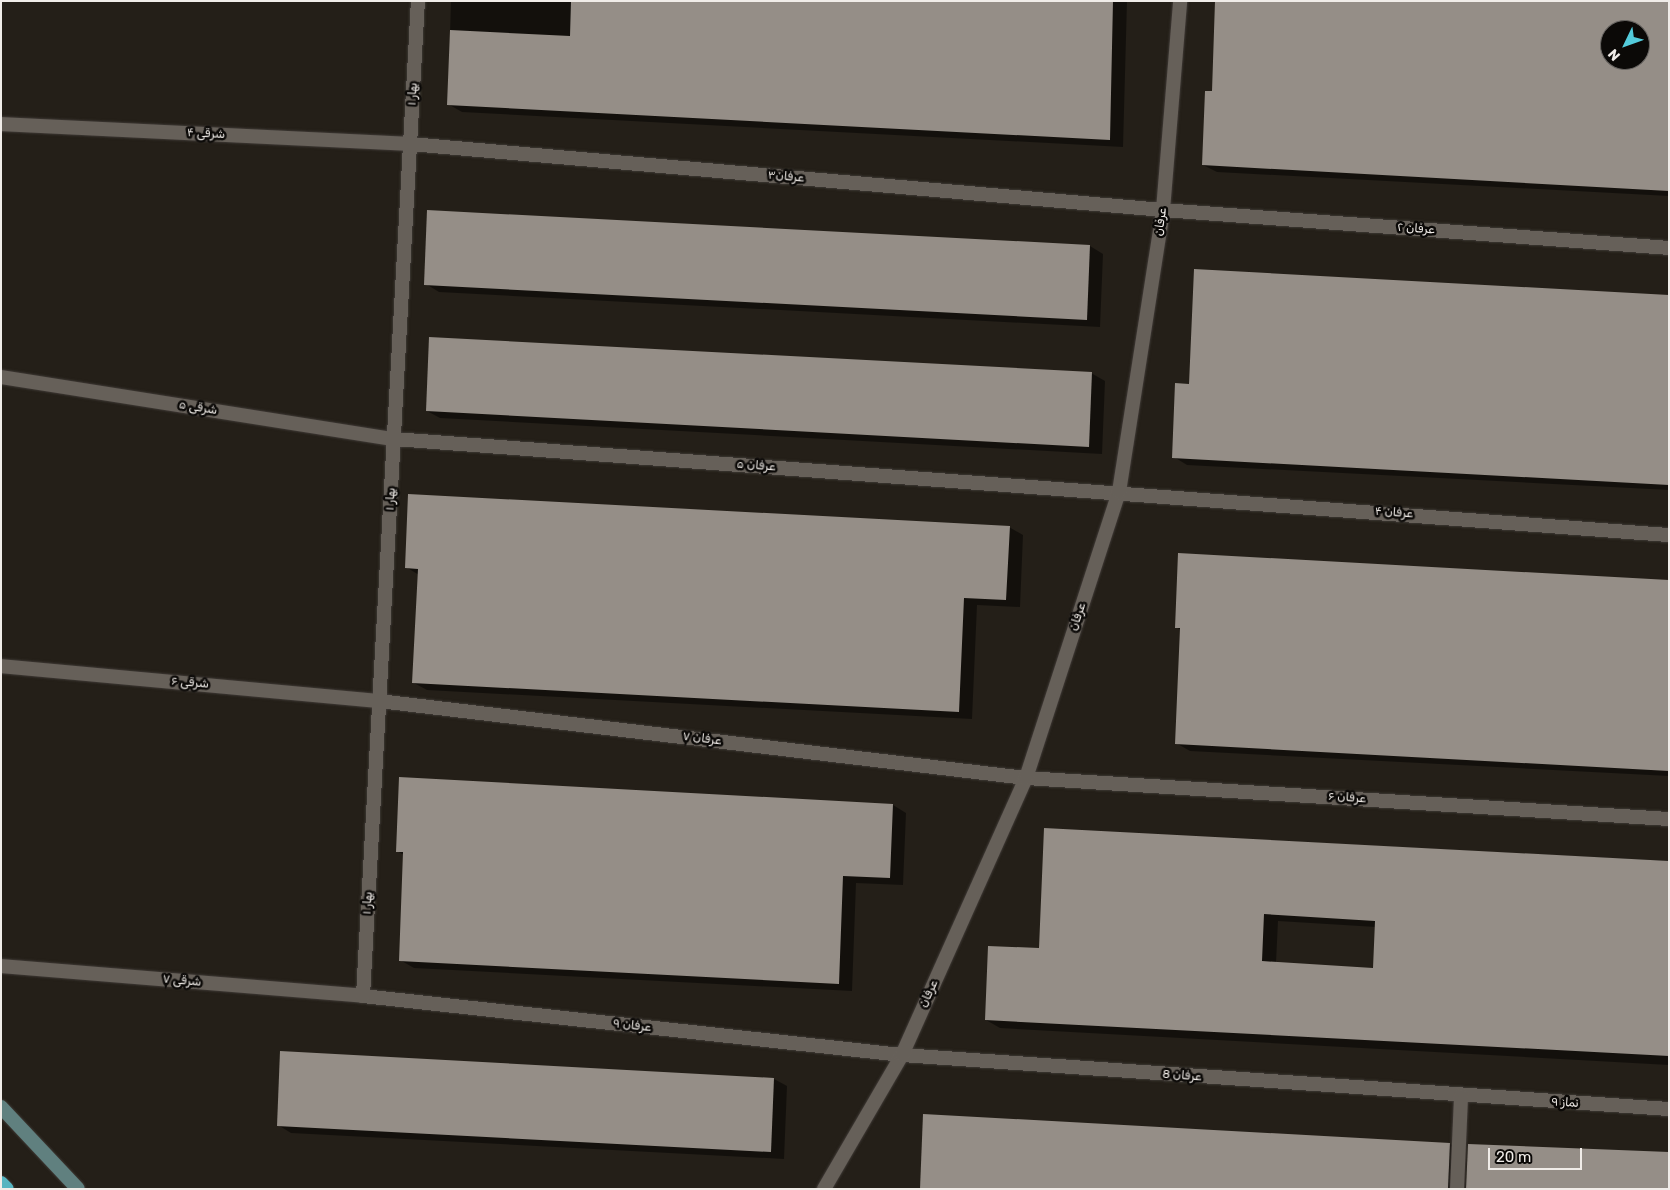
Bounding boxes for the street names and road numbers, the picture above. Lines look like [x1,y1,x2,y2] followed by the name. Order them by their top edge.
[405,82,421,106] street label: بهار ۱
[187,126,225,142] street label: شرقی ۴
[767,168,805,186] street label: عرفان۳
[1152,207,1170,237] street label: عرفان
[1397,221,1435,237] street label: عرفان ۲
[178,398,218,418] street label: شرقی ۵
[736,457,776,475] street label: عرفان ۵
[383,487,399,511] street label: بهار ۱
[1374,504,1414,522] street label: عرفان ۴
[1067,601,1089,633] street label: عرفان
[171,674,209,692] street label: شرقی ۶
[682,729,722,749] street label: عرفان ۷
[1328,789,1366,807] street label: عرفان ۶
[360,891,376,915] street label: بهار ۱
[162,972,202,990] street label: شرقی ۷
[917,978,941,1010] street label: عرفان
[612,1017,652,1035] street label: عرفان ۹
[1162,1067,1202,1085] street label: عرفان 8
[1551,1095,1579,1111] street label: نماز ۹

